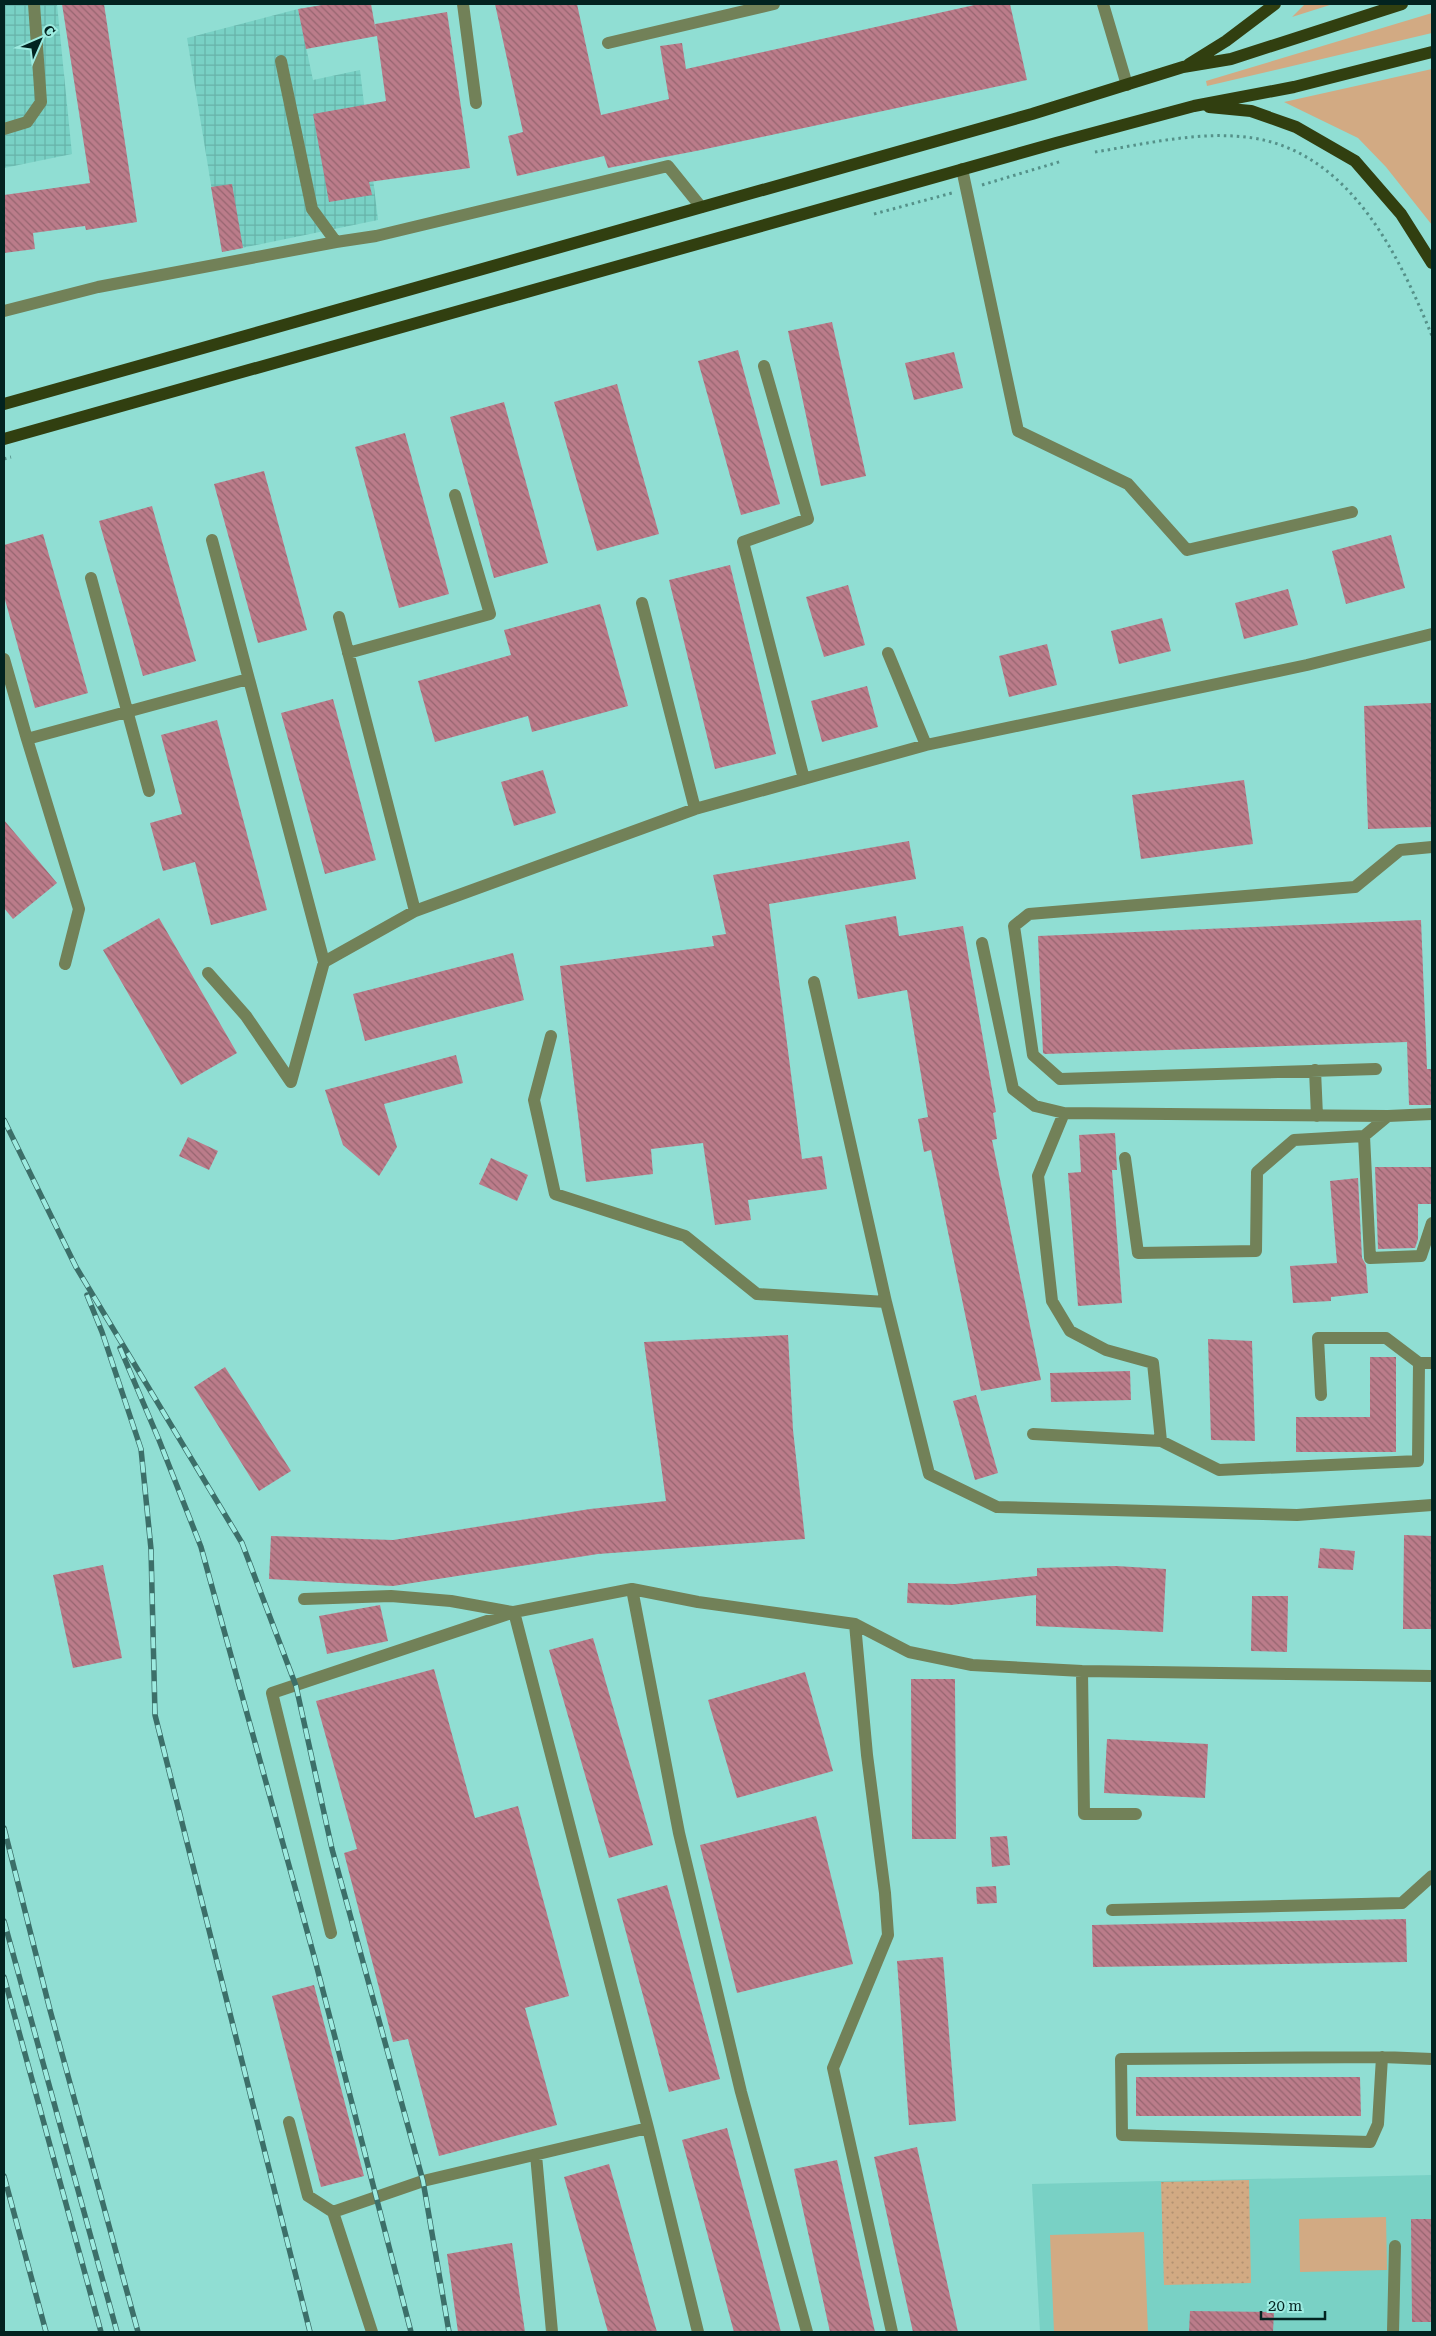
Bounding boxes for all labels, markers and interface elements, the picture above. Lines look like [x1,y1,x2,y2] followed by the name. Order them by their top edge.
[15,15,65,65] north arrow
[40,22,58,40] text: С
[1261,2288,1325,2320] scale bar
[1268,2297,1303,2315] text: 20 m

